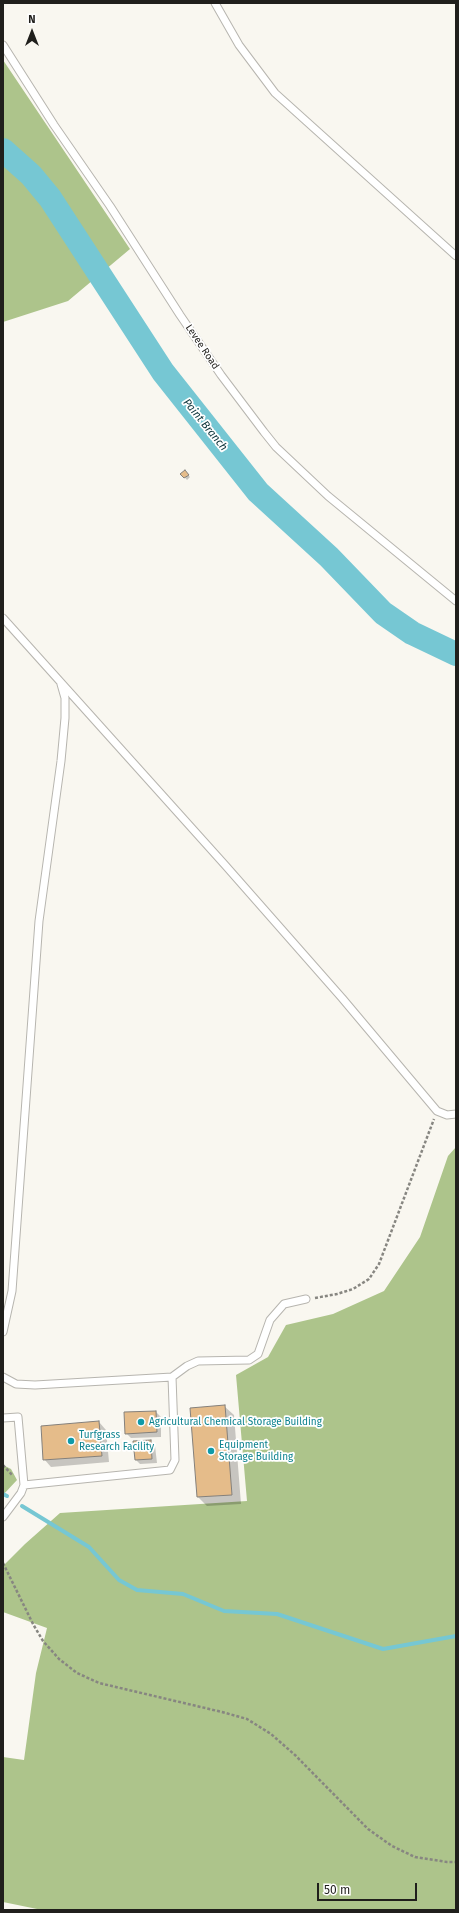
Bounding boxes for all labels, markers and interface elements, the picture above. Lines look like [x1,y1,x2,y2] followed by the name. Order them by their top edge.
[12,12,52,52] north arrow
[28,13,36,26] text: N
[183,322,221,372] street label: Levee Road
[180,396,230,454] water label: Paint Branch
[149,1416,322,1428] place label: Agricultural Chemical Storage Building
[136,1417,146,1427] marker: Agricultural Chemical Storage Building
[79,1429,154,1452] place label: Turfgrass Research Facility
[66,1436,76,1446] marker: Turfgrass Research Facility
[219,1439,293,1462] place label: Equipment Storage Building
[206,1446,216,1456] marker: Equipment Storage Building
[319,1875,419,1901] scale bar
[324,1883,350,1897] text: 50 m

